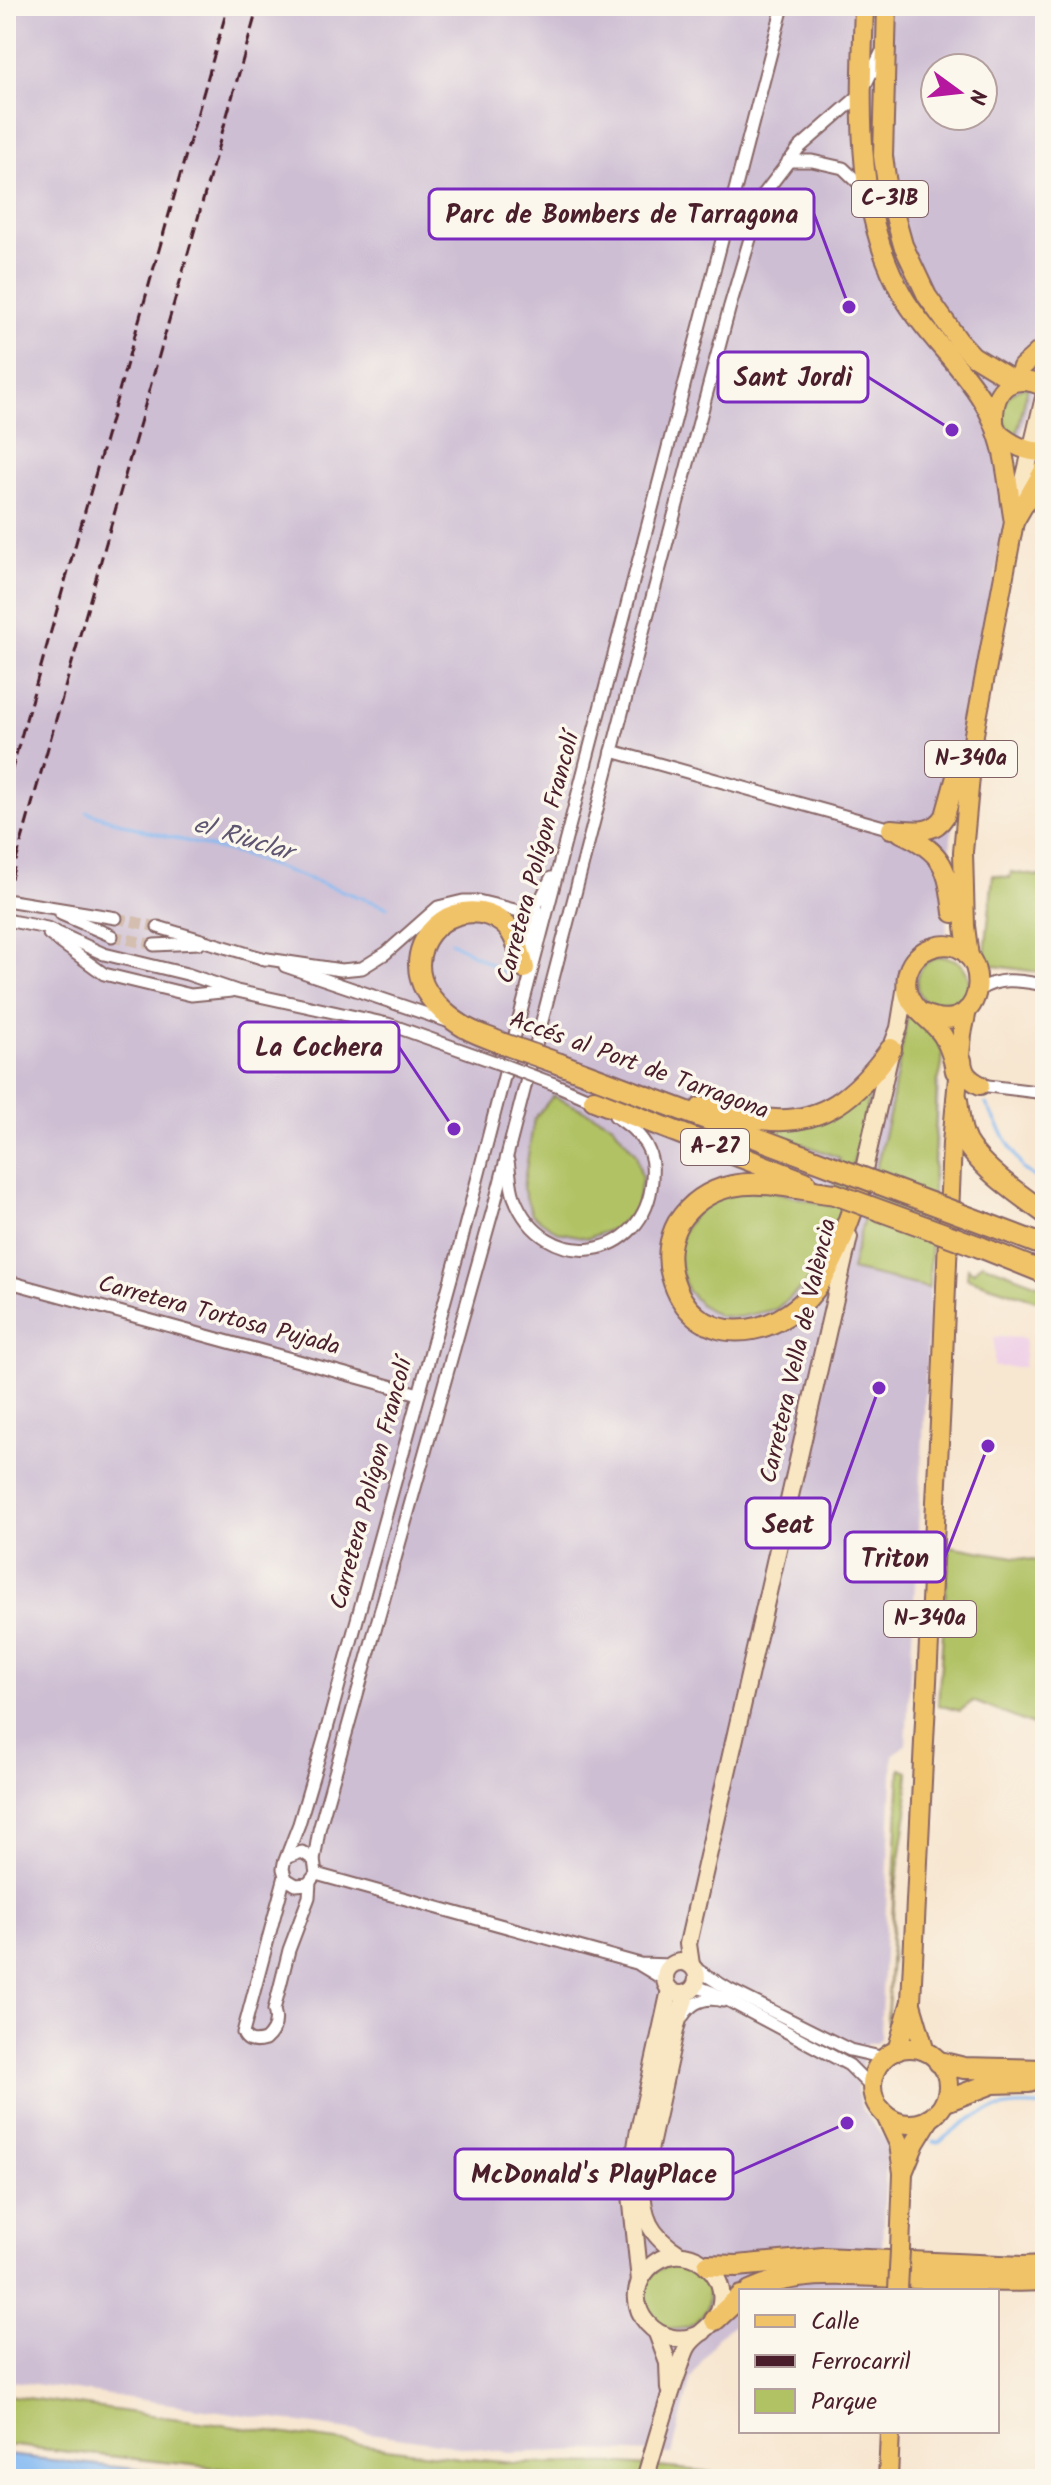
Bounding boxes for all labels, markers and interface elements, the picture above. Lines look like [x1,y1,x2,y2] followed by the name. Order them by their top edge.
[919,52,999,132] north arrow
[957,85,995,108] text: N
[852,181,928,217] road number: C-31B
[429,189,814,239] callout: Parc de Bombers de Tarragona
[446,195,798,237] text: Parc de Bombers de Tarragona
[718,352,868,402] callout: Sant Jordi
[734,358,853,400] text: Sant Jordi
[487,725,592,988] street label: Carretera Polígon Francolí
[925,741,1017,777] road number: N-340a
[189,804,303,875] water label: el Riuclar
[504,1001,774,1131] street label: Accés al Port de Tarragona
[239,1022,399,1072] callout: La Cochera
[255,1028,383,1070] text: La Cochera
[681,1129,749,1165] road number: A-27
[750,1215,848,1487] street label: Carretera Vella de València
[94,1265,344,1367] street label: Carretera Tortosa Pujada
[320,1351,425,1614] street label: Carretera Polígon Francolí
[746,1498,830,1548] callout: Seat
[762,1505,814,1547] text: Seat
[845,1532,945,1582] callout: Triton
[861,1539,929,1581] text: Triton
[884,1601,976,1637] road number: N-340a
[455,2149,733,2199] callout: McDonald's PlayPlace
[471,2155,717,2197] text: McDonald's PlayPlace
[739,2289,999,2433] legend
[811,2303,859,2342] text: Calle
[811,2343,911,2382] text: Ferrocarril
[811,2383,877,2422] text: Parque

